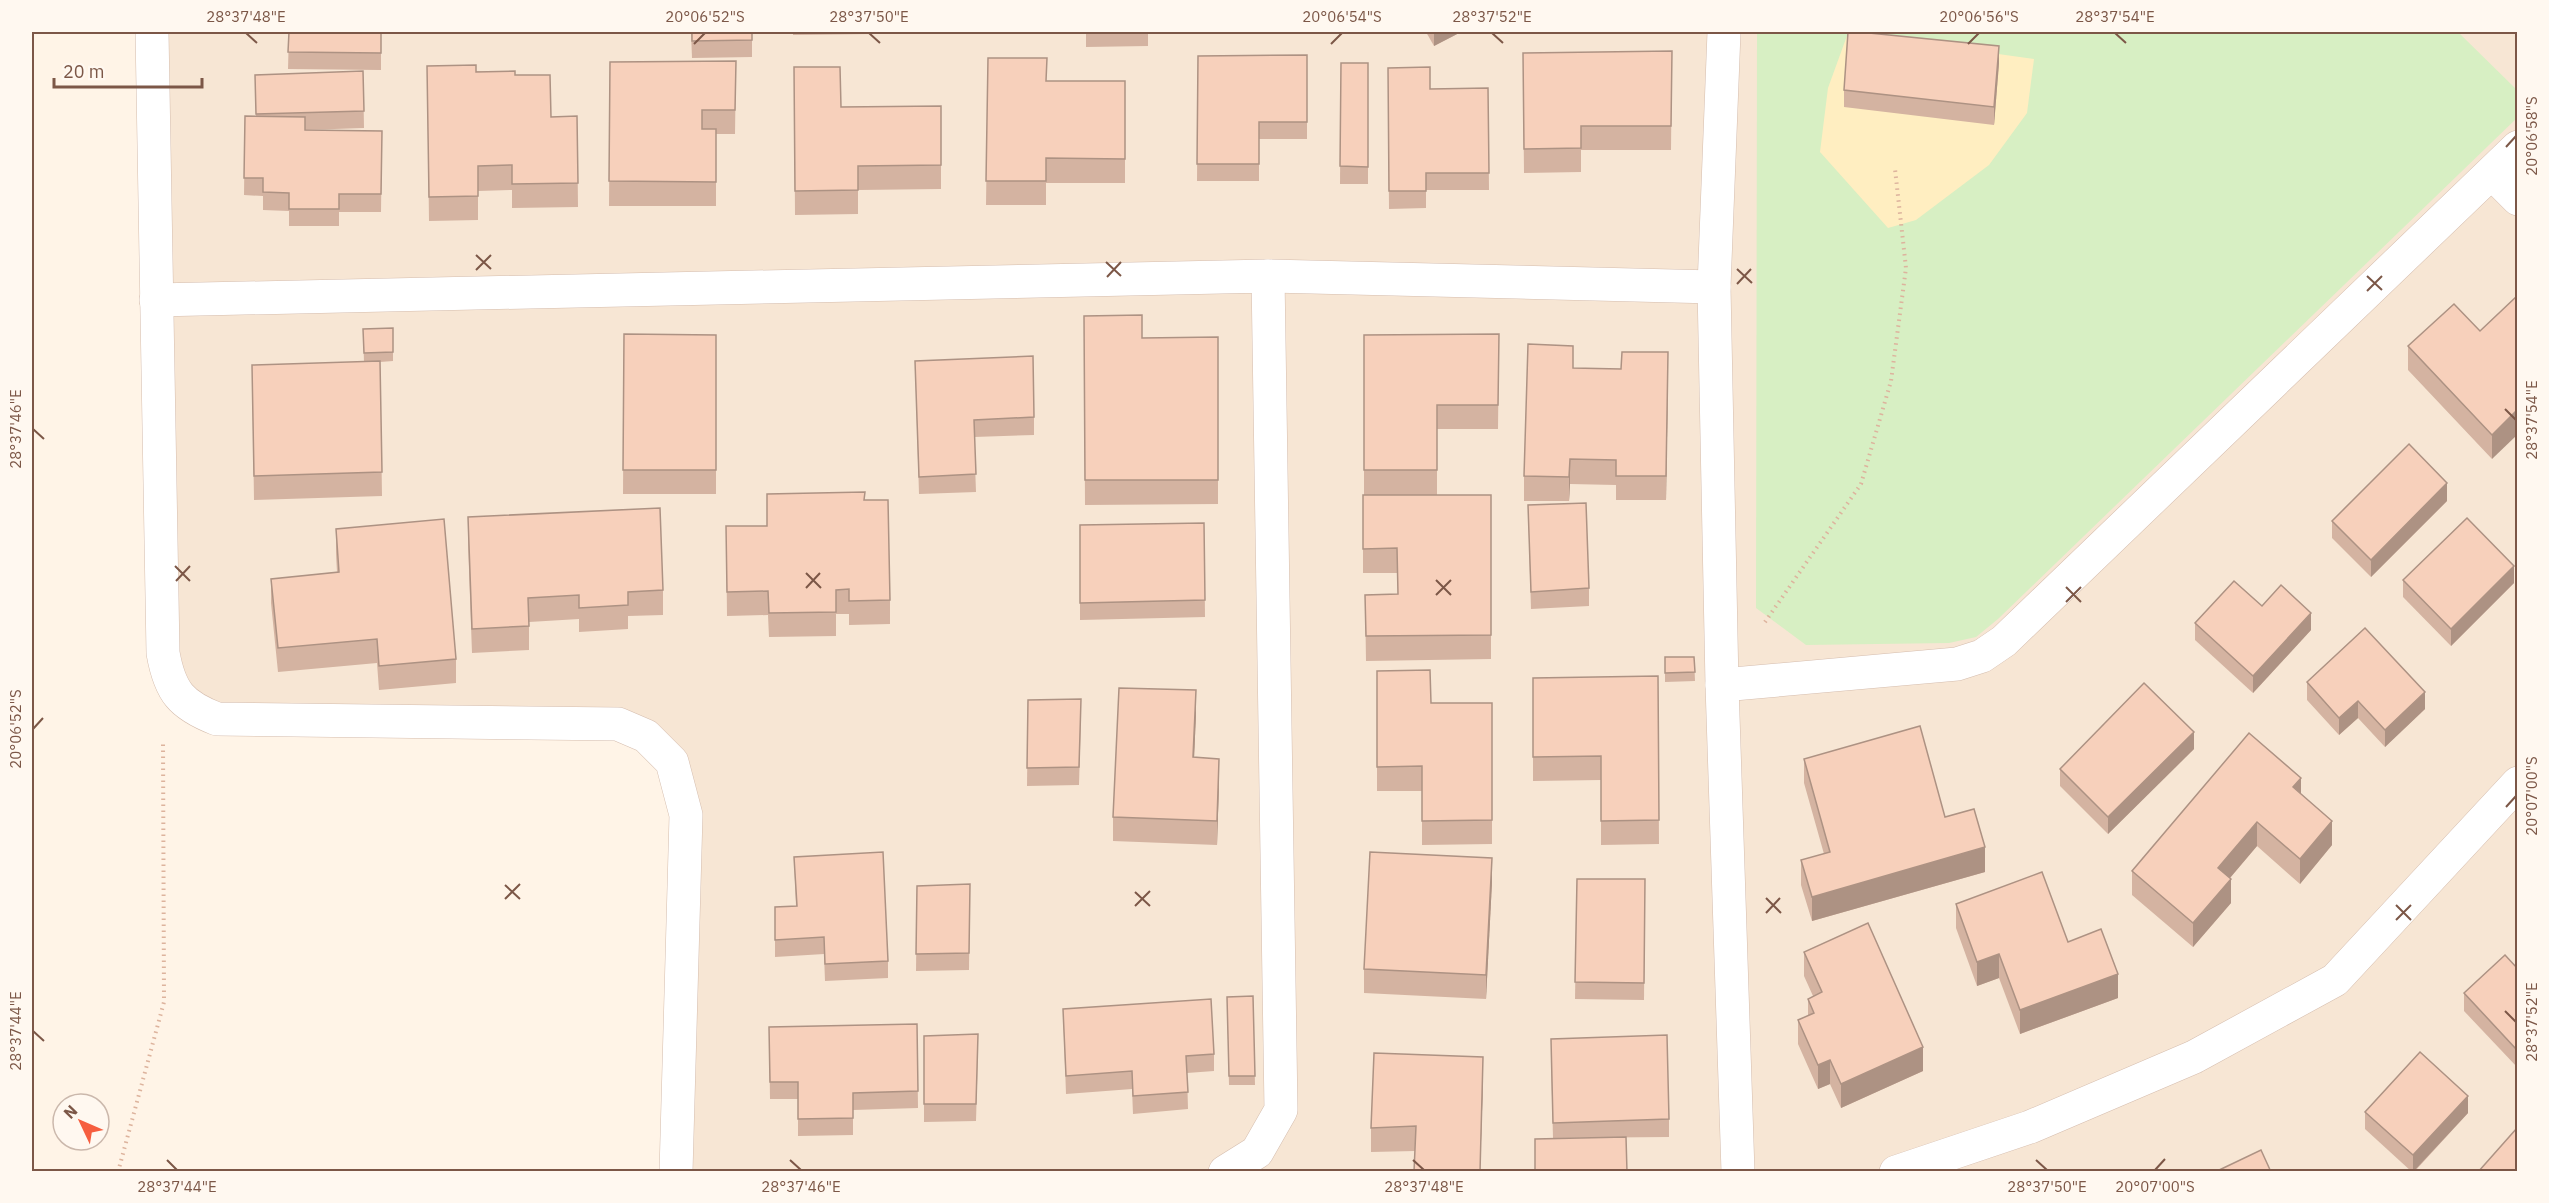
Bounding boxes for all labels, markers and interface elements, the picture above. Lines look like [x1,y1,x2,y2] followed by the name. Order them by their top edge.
[206,7,286,26] text: 28°37'48"E
[665,7,745,26] text: 20°06'52"S
[829,7,909,26] text: 28°37'50"E
[1302,7,1382,26] text: 20°06'54"S
[1452,7,1532,26] text: 28°37'52"E
[1939,7,2019,26] text: 20°06'56"S
[2075,7,2155,26] text: 28°37'54"E
[54,51,202,89] scale bar
[63,60,105,83] text: 20 m
[2522,96,2541,176] text: 20°06'58"S
[2522,380,2541,460] text: 28°37'54"E
[6,389,25,469] text: 28°37'46"E
[6,689,25,769] text: 20°06'52"S
[2522,756,2541,836] text: 20°07'00"S
[2522,982,2541,1062] text: 28°37'52"E
[6,991,25,1071] text: 28°37'44"E
[51,1092,111,1152] north arrow
[59,1100,81,1123] text: N
[137,1177,217,1196] text: 28°37'44"E
[761,1177,841,1196] text: 28°37'46"E
[1384,1177,1464,1196] text: 28°37'48"E
[2007,1177,2087,1196] text: 28°37'50"E
[2115,1177,2195,1196] text: 20°07'00"S

